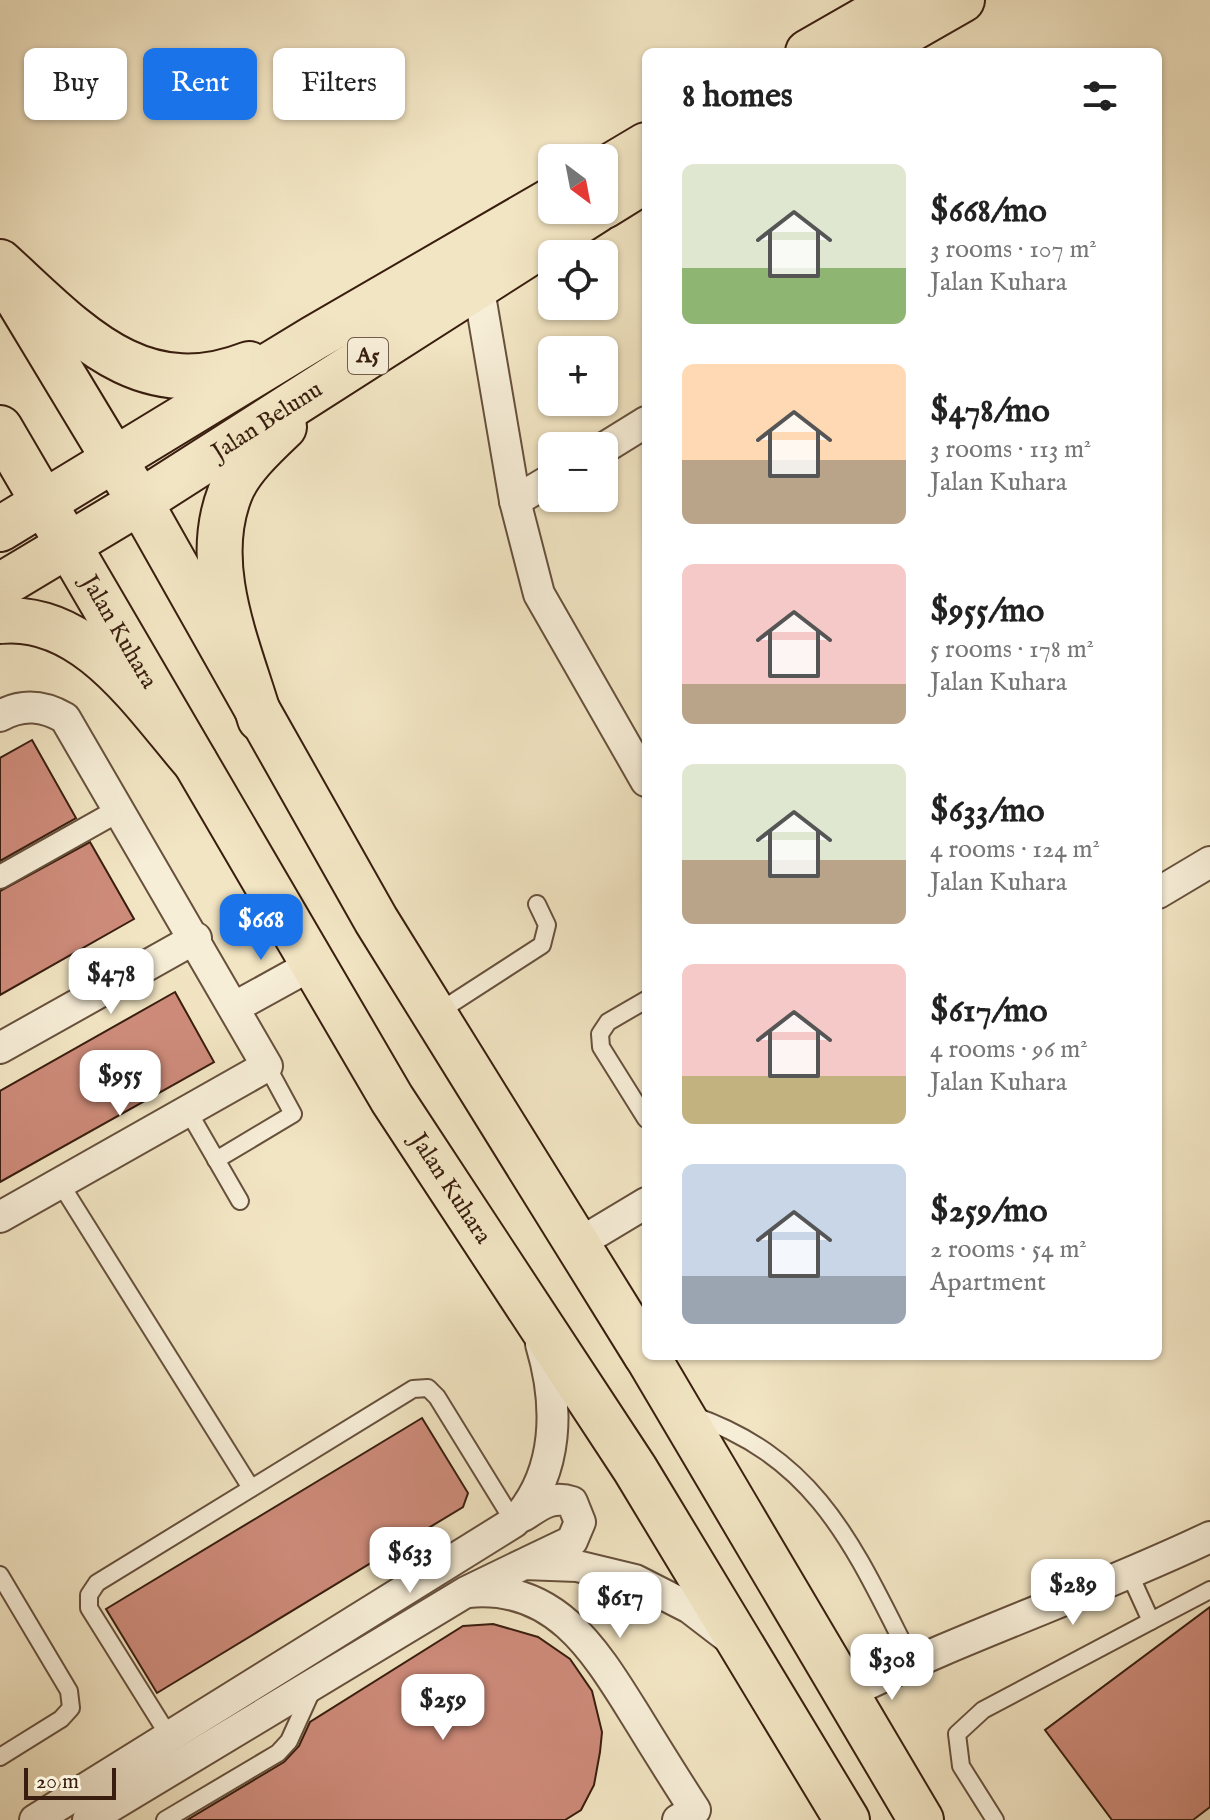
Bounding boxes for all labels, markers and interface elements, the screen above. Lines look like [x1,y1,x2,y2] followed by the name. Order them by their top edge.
[24,48,127,120] chip: Buy
[143,48,257,120] chip: Rent
[273,48,405,120] chip: Filters
[1078,74,1122,118] icon: filters
[682,75,793,118] text: 8 homes
[538,144,618,224] north arrow
[538,144,618,512] map controls
[930,190,1047,233] text: $668/mo
[746,196,842,292] icon: home
[930,233,1097,266] text: 3 rooms · 107 m²
[538,240,618,320] button: locate
[930,266,1067,299] text: Jalan Kuhara
[538,336,618,416] button: +
[348,338,388,374] road number: A5
[203,374,328,469] street label: Jalan Belunu
[930,390,1050,433] text: $478/mo
[746,396,842,492] icon: home
[538,432,618,512] button: −
[930,433,1091,466] text: 3 rooms · 113 m²
[930,466,1067,499] text: Jalan Kuhara
[72,567,165,695] street label: Jalan Kuhara
[930,590,1044,633] text: $955/mo
[746,596,842,692] icon: home
[930,633,1094,666] text: 5 rooms · 178 m²
[930,666,1067,699] text: Jalan Kuhara
[930,790,1045,833] text: $633/mo
[746,796,842,892] icon: home
[930,833,1100,866] text: 4 rooms · 124 m²
[930,866,1067,899] text: Jalan Kuhara
[214,894,308,962] pin: $668
[238,903,284,936] text: $668
[64,948,158,1016] pin: $478
[87,957,135,990] text: $478
[930,990,1048,1033] text: $617/mo
[746,996,842,1092] icon: home
[930,1033,1088,1066] text: 4 rooms · 96 m²
[73,1050,167,1118] pin: $955
[98,1059,142,1092] text: $955
[930,1066,1067,1099] text: Jalan Kuhara
[401,1124,499,1250] street label: Jalan Kuhara
[930,1190,1048,1233] text: $259/mo
[746,1196,842,1292] icon: home
[930,1233,1087,1266] text: 2 rooms · 54 m²
[930,1266,1046,1299] text: Apartment
[363,1527,457,1595] pin: $633
[388,1536,432,1569] text: $633
[1026,1559,1120,1627] pin: $289
[1049,1568,1097,1601] text: $289
[573,1572,667,1640] pin: $617
[596,1581,644,1614] text: $617
[845,1634,939,1702] pin: $308
[868,1643,916,1676] text: $308
[396,1674,490,1742] pin: $259
[419,1683,467,1716] text: $259
[24,1764,116,1800] scale bar
[36,1768,79,1796] text: 20 m

